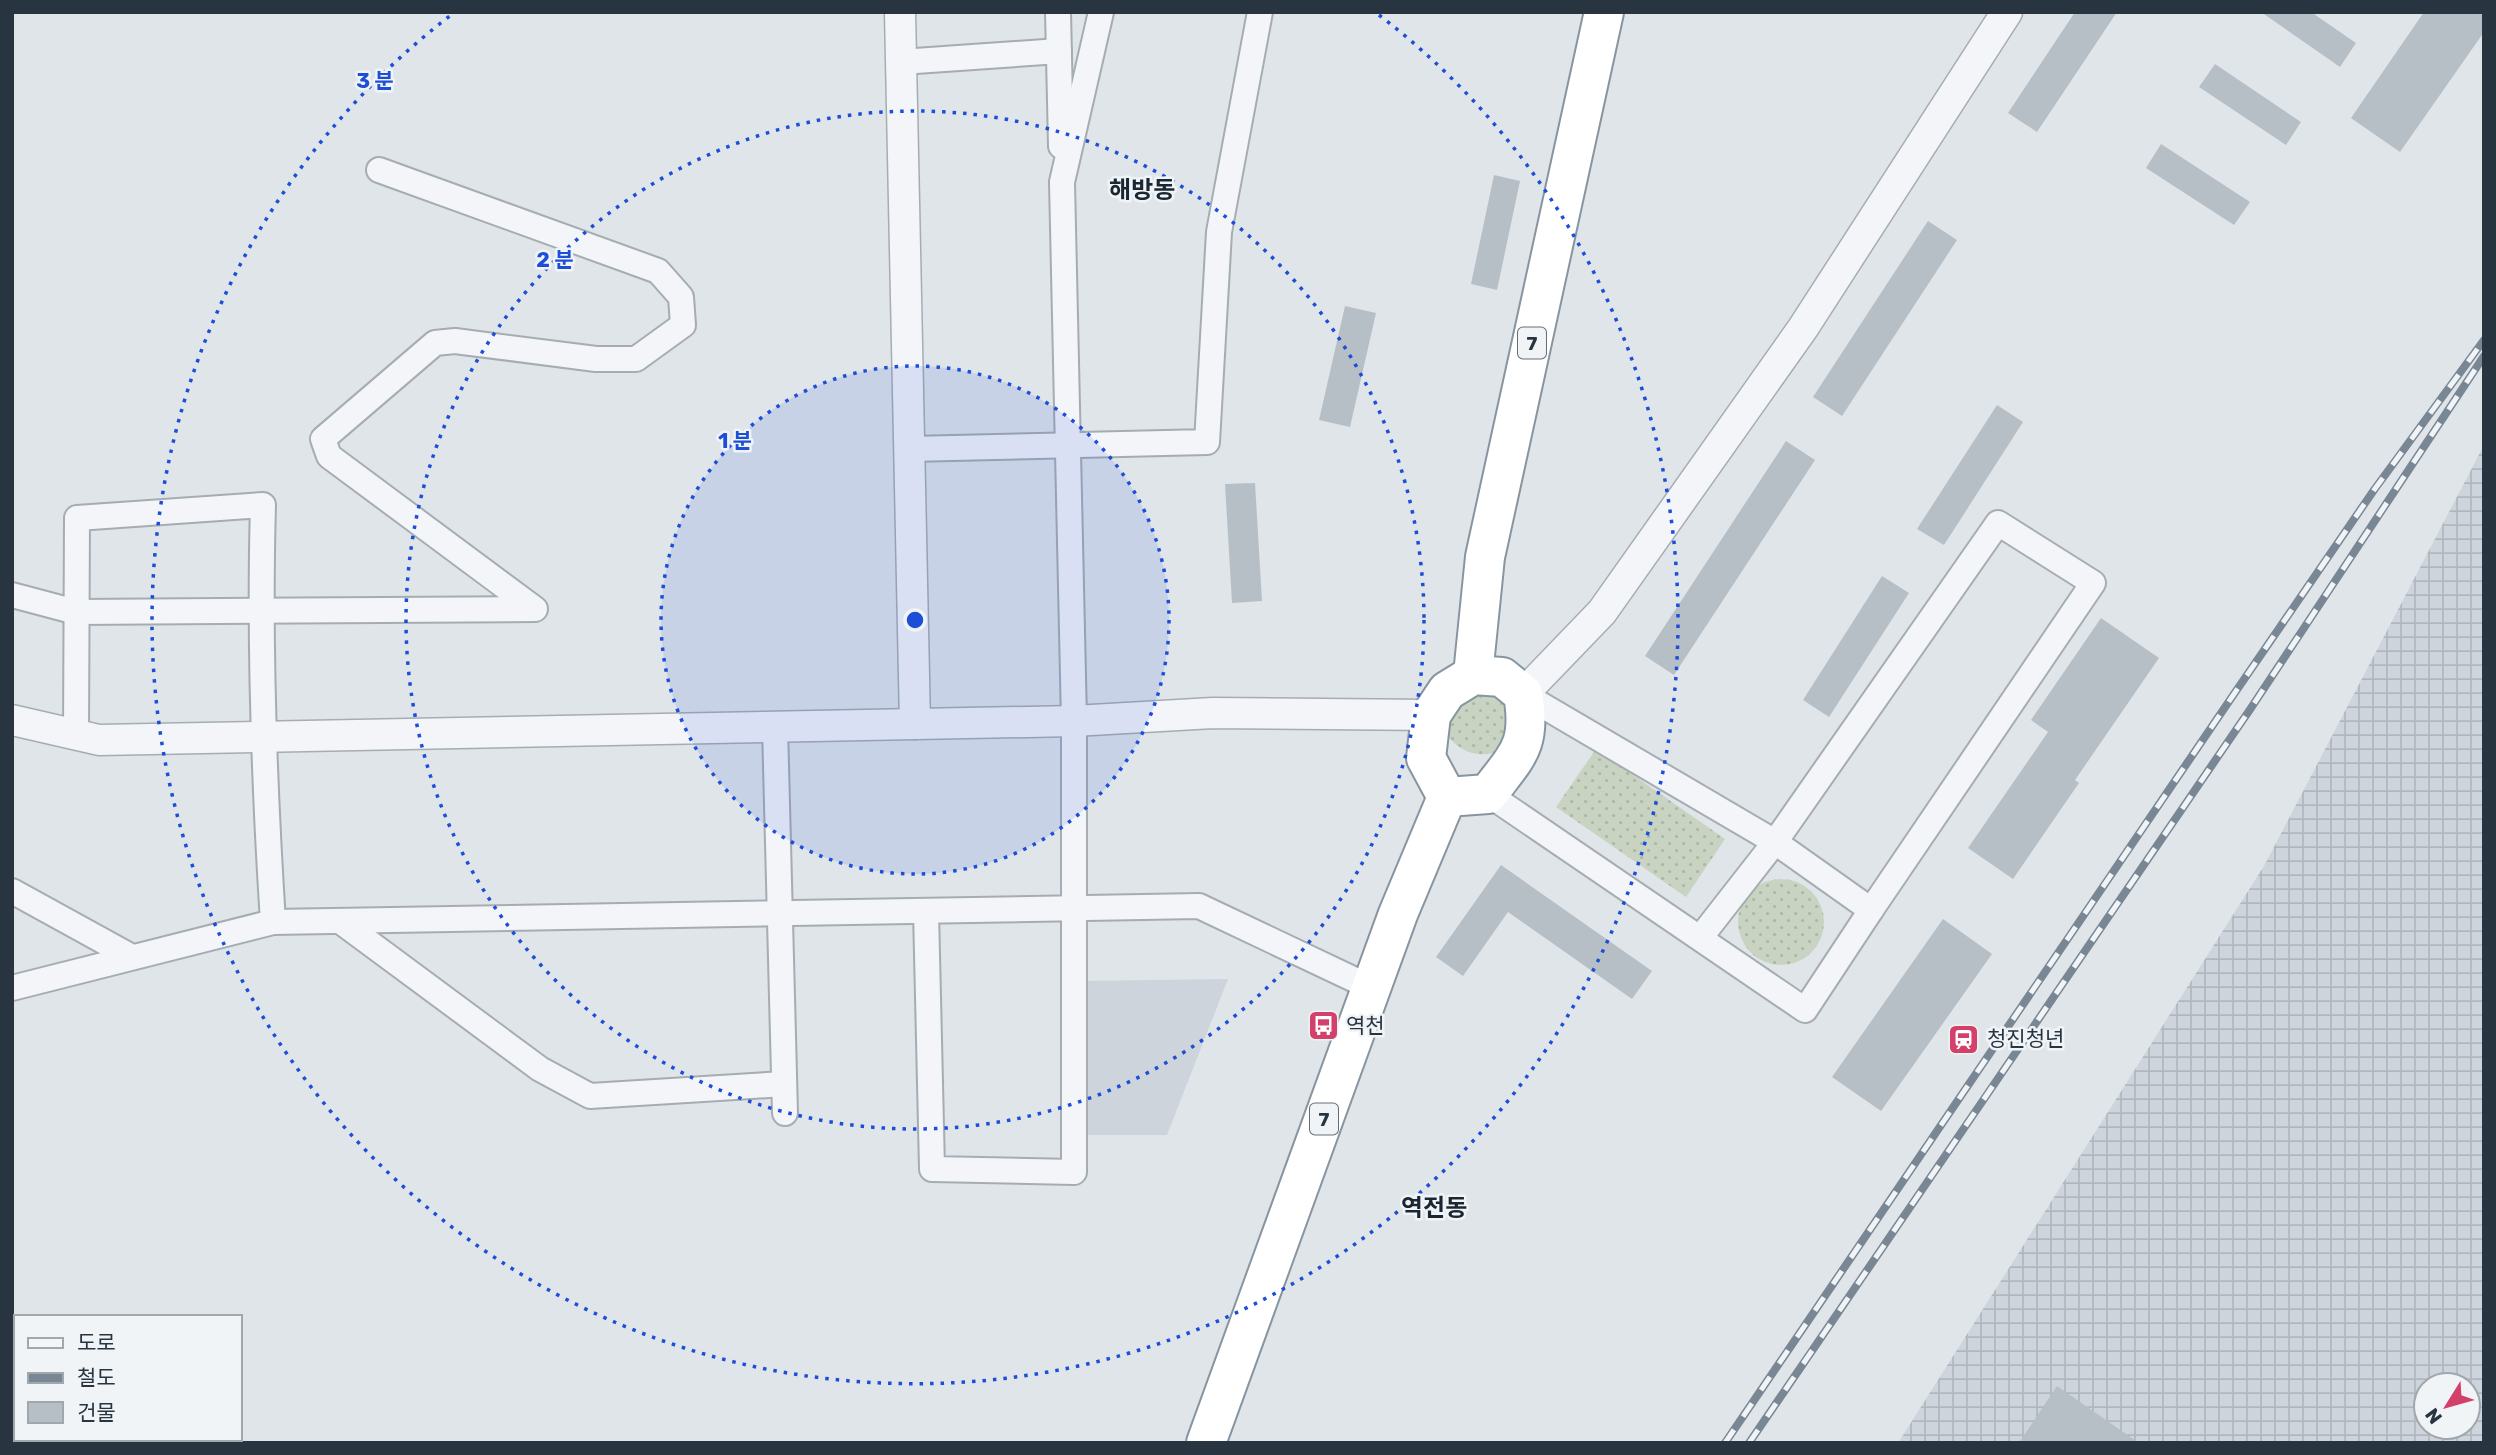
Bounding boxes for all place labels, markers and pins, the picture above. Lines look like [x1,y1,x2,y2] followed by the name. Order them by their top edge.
[903,608,927,632] centre of rings
[1306,1009,1340,1043] bus stop icon: 역천
[1346,1013,1385,1038] place label: 역천
[1947,1022,1981,1056] station icon: 청진청년
[1987,1026,2064,1051] place label: 청진청년

